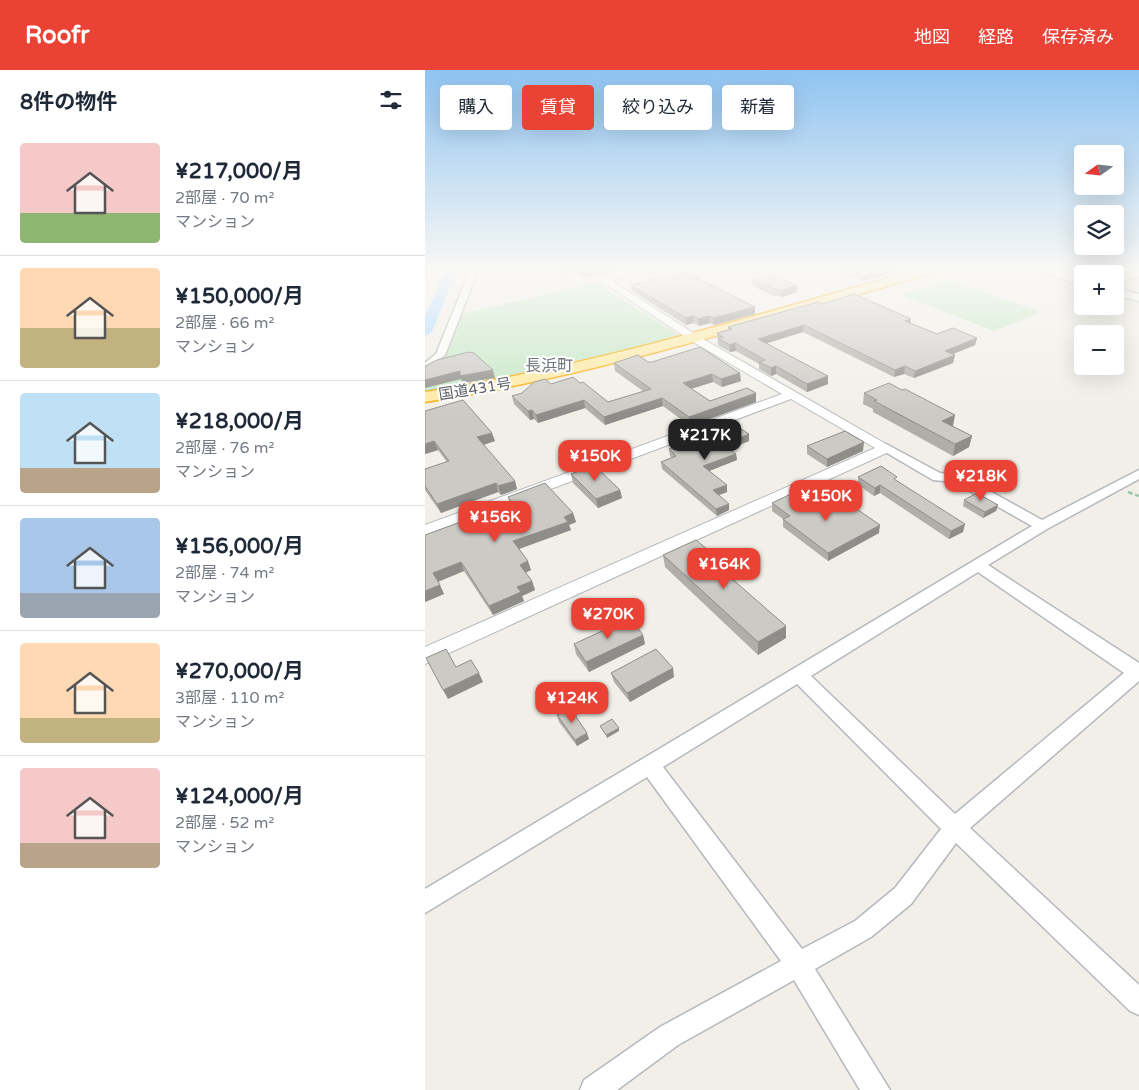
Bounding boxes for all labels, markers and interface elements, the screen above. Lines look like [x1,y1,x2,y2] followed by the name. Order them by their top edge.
[25,21,90,50] text: Roofr
[914,26,950,48] text: 地図
[978,26,1014,48] text: 経路
[1042,26,1114,48] text: 保存済み
[440,85,512,130] chip: 購入
[522,85,594,130] chip: 賃貸
[604,85,712,130] chip: 絞り込み
[722,85,794,130] chip: 新着
[377,86,405,114] icon: filters
[20,90,117,115] text: 8件の物件
[1074,145,1124,195] north arrow
[1074,145,1124,375] map controls
[175,159,303,184] text: ¥217,000/月
[60,163,120,223] icon: home
[175,188,274,208] text: 2部屋 · 70 m²
[1074,205,1124,255] button: layers
[175,212,255,232] text: マンション
[1074,265,1124,315] button: +
[175,284,304,309] text: ¥150,000/月
[60,288,120,348] icon: home
[175,313,274,333] text: 2部屋 · 66 m²
[1074,325,1124,375] button: −
[175,337,255,357] text: マンション
[525,356,573,376] district label: 長浜町
[437,374,513,404] street label: 国道431号
[175,409,304,434] text: ¥218,000/月
[60,413,120,473] icon: home
[670,418,740,461] pin: ¥217K
[679,425,731,445] text: ¥217K
[175,438,274,458] text: 2部屋 · 76 m²
[560,440,630,482] pin: ¥150K
[569,446,621,466] text: ¥150K
[946,460,1016,502] pin: ¥218K
[175,462,255,482] text: マンション
[955,466,1007,486] text: ¥218K
[791,480,861,522] pin: ¥150K
[800,486,852,506] text: ¥150K
[460,500,530,543] pin: ¥156K
[469,507,521,527] text: ¥156K
[175,534,304,559] text: ¥156,000/月
[60,538,120,598] icon: home
[689,548,759,590] pin: ¥164K
[698,554,750,574] text: ¥164K
[175,563,274,583] text: 2部屋 · 74 m²
[175,587,255,607] text: マンション
[573,598,643,640] pin: ¥270K
[582,604,634,624] text: ¥270K
[175,659,304,684] text: ¥270,000/月
[60,663,120,723] icon: home
[537,682,607,724] pin: ¥124K
[175,688,284,708] text: 3部屋 · 110 m²
[546,688,598,708] text: ¥124K
[175,712,255,732] text: マンション
[175,784,304,809] text: ¥124,000/月
[60,788,120,848] icon: home
[175,813,274,833] text: 2部屋 · 52 m²
[175,837,255,857] text: マンション

